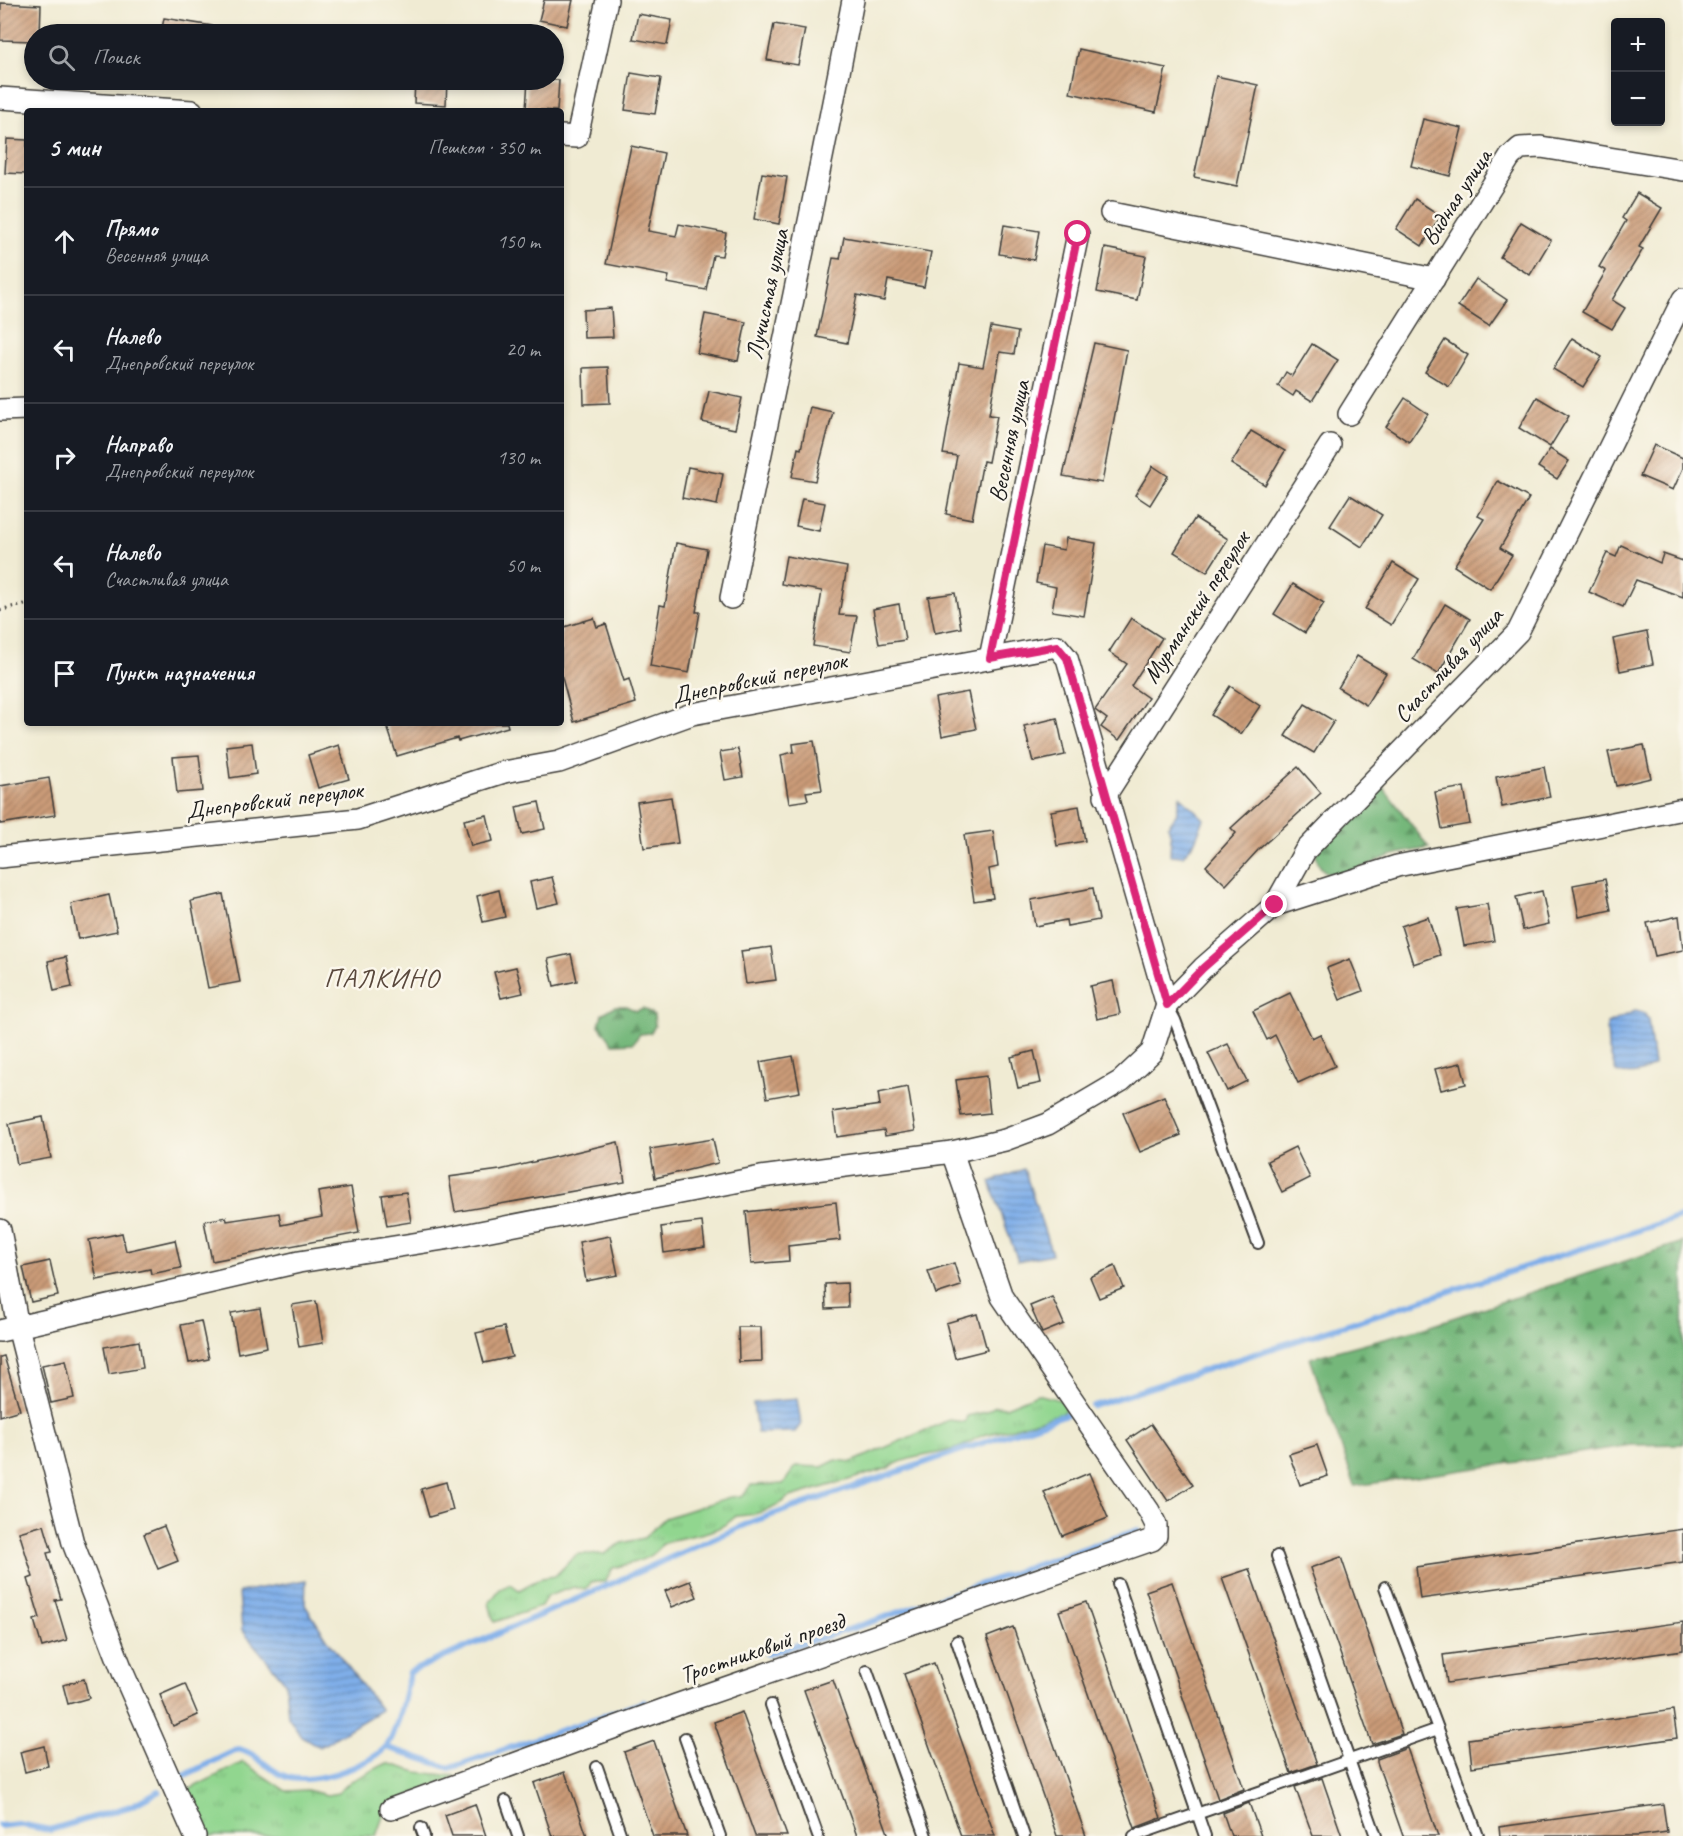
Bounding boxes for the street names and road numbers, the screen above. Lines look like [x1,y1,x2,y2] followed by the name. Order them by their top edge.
[1414,141,1499,251] street label: Видная улица
[739,225,796,362] street label: Лучистая улица
[981,376,1037,505] street label: Весенняя улица
[1136,524,1257,689] street label: Мурманский переулок
[1387,600,1510,729] street label: Счастливая улица
[669,644,851,711] street label: Днепровский переулок
[184,774,366,826] street label: Днепровский переулок
[676,1605,851,1690] street label: Тростниковый проезд

